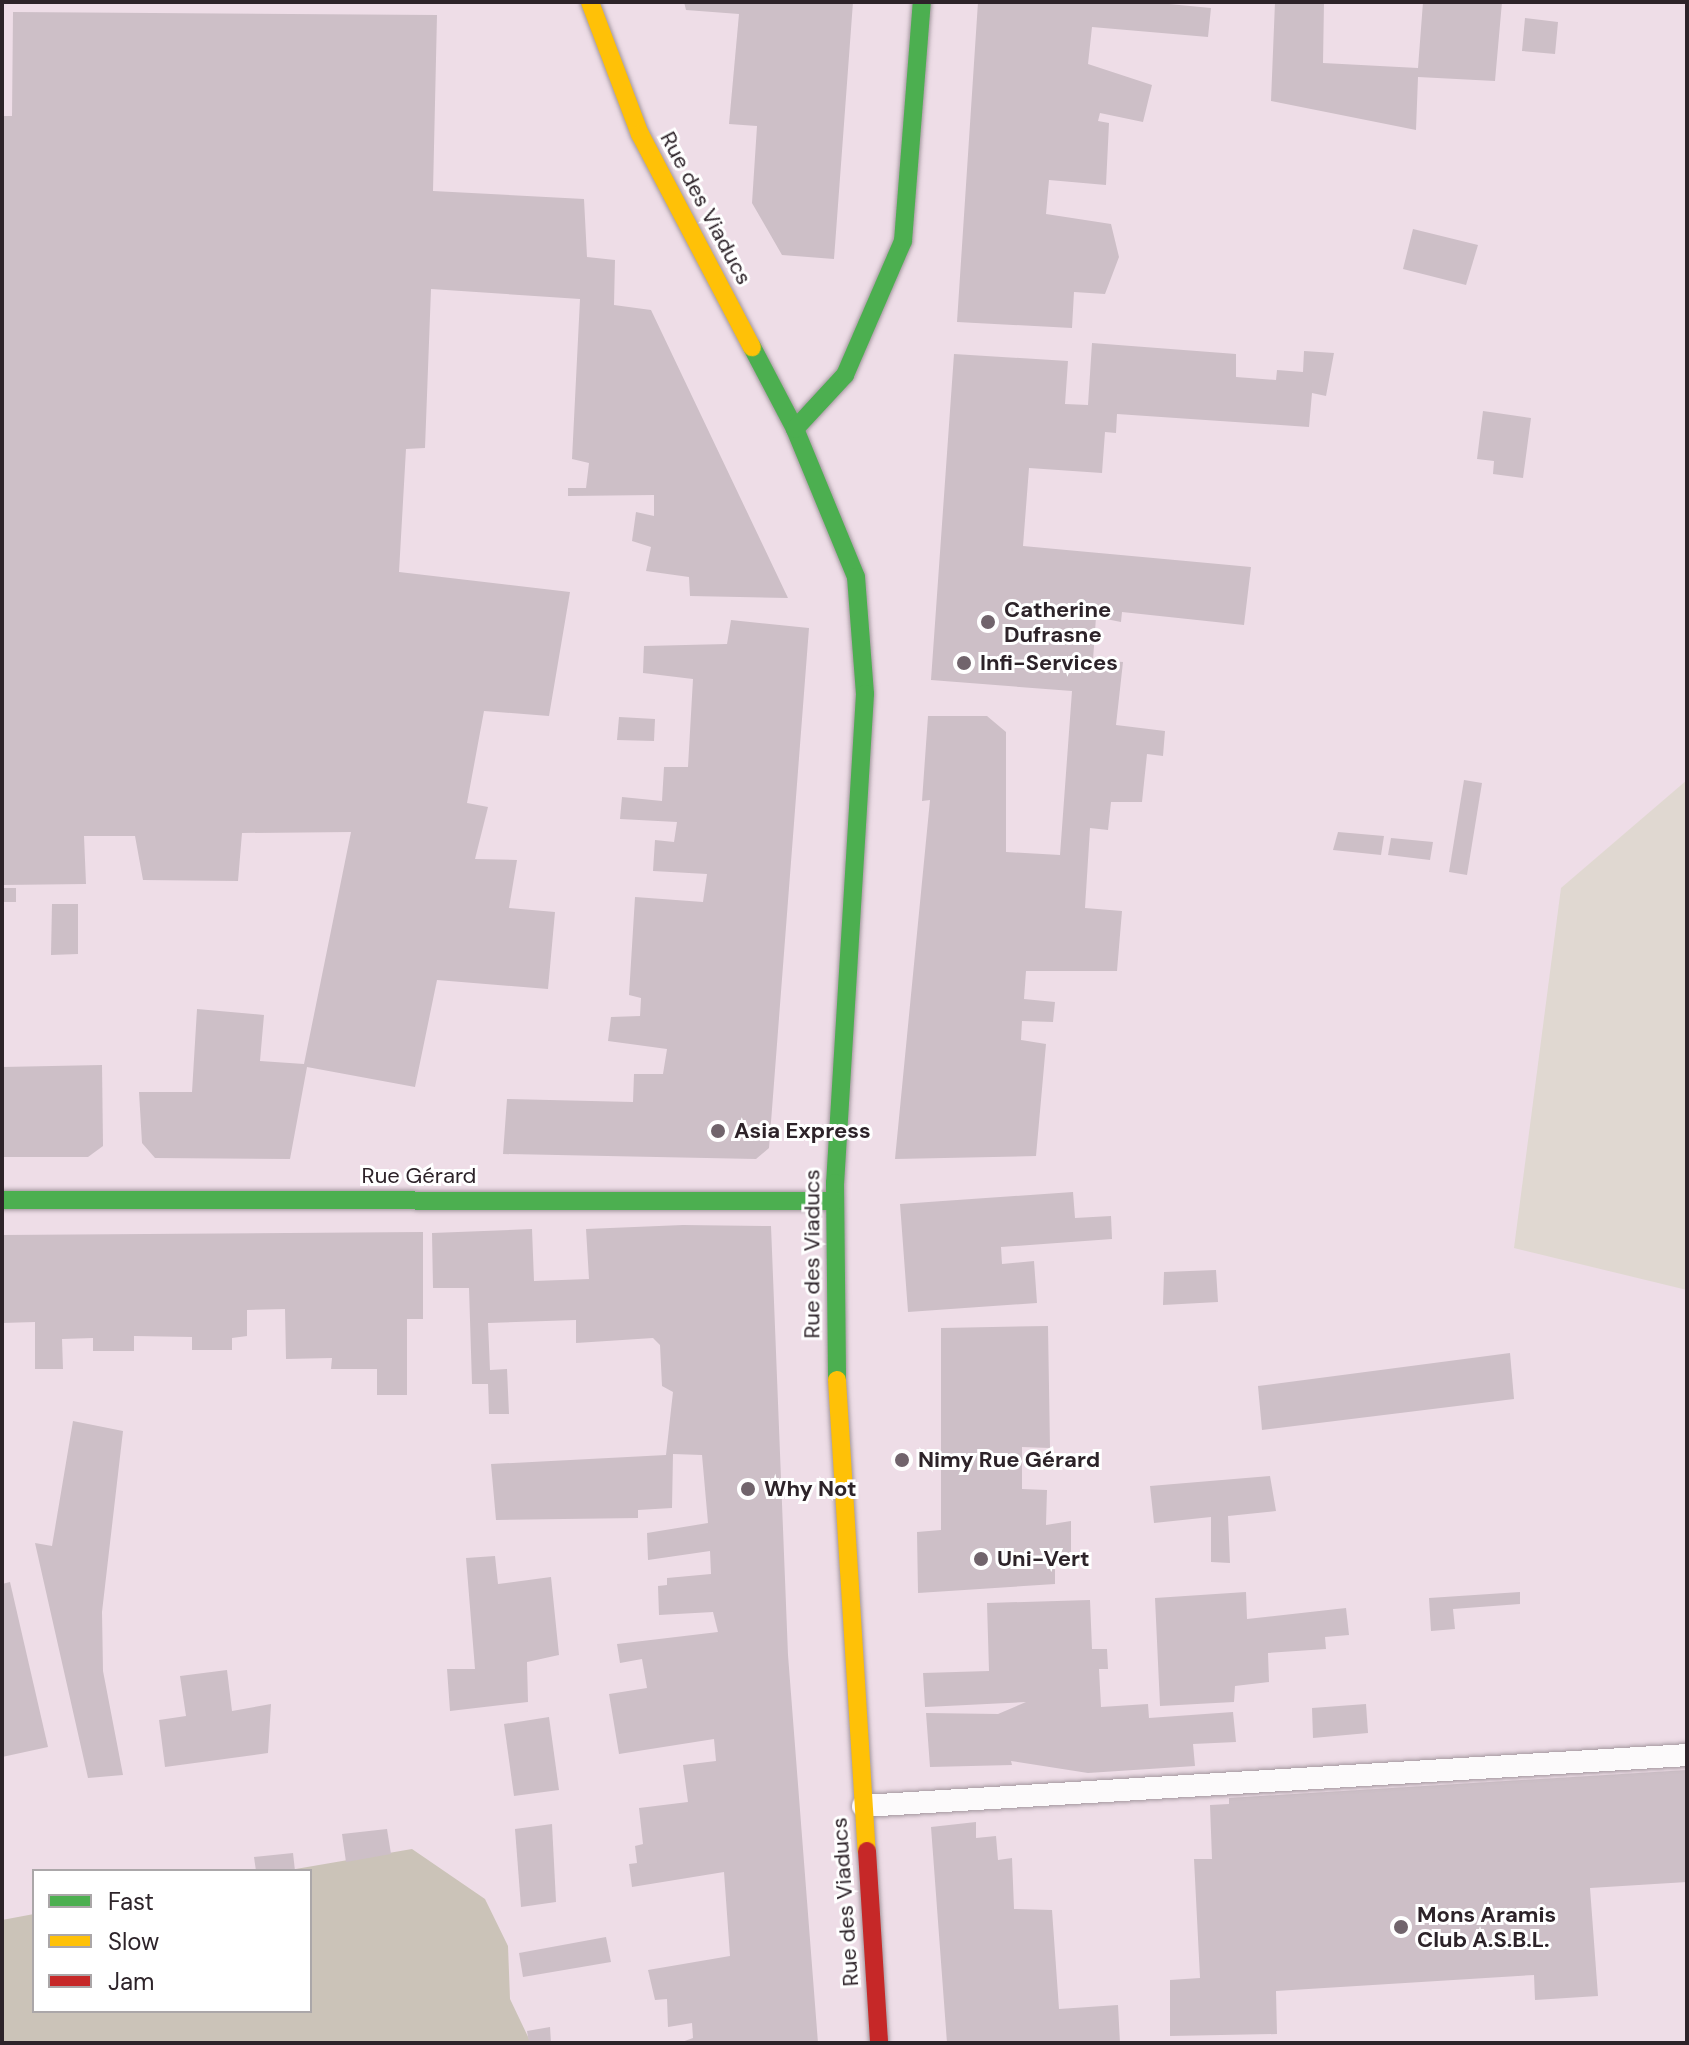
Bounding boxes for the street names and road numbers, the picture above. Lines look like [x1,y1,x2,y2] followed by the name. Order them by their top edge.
[655,127,757,289] street label: Rue des Viaducs
[362,1163,476,1189] street label: Rue Gérard
[799,1169,825,1339] street label: Rue des Viaducs
[826,1817,864,1987] street label: Rue des Viaducs

